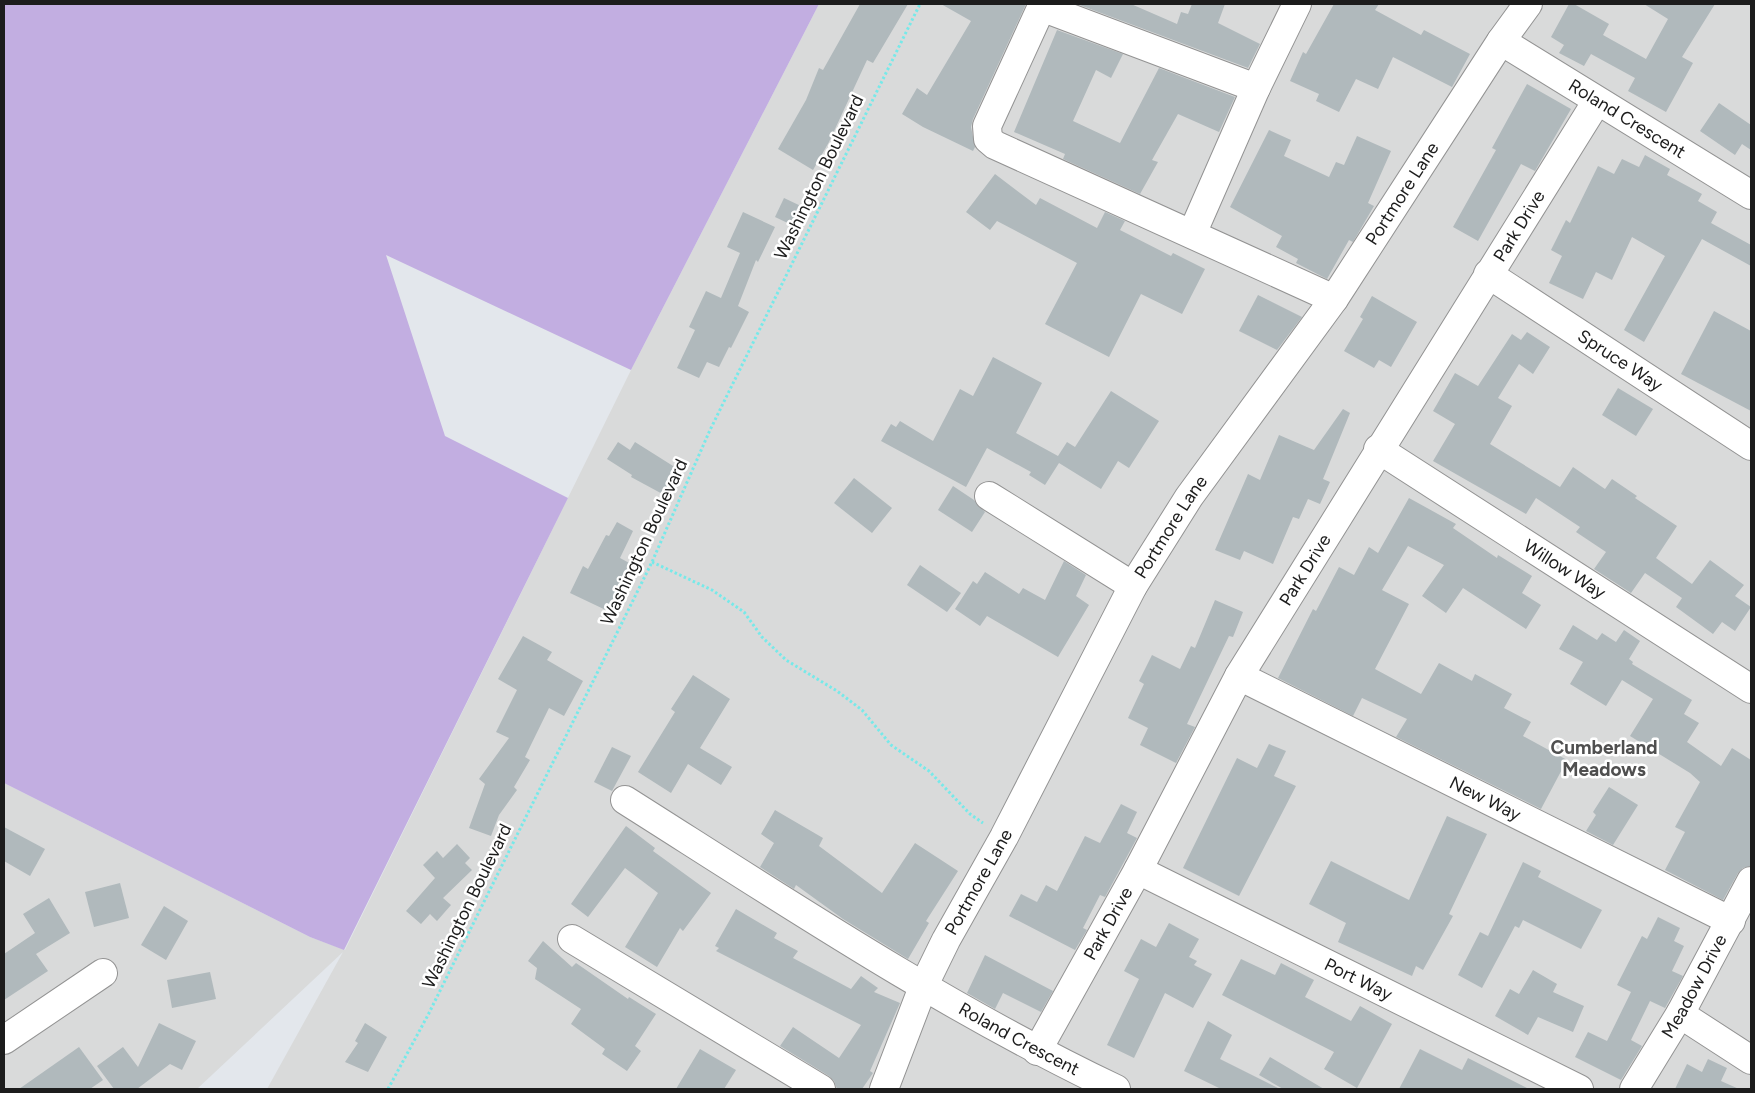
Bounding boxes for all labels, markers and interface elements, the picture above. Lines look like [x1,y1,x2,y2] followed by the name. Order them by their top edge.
[1564,74,1690,163] street label: Roland Crescent
[770,91,868,263] street label: Washington Boulevard
[1361,138,1444,249] street label: Portmore Lane
[1489,186,1550,266] street label: Park Drive
[1574,325,1667,397] street label: Spruce Way
[596,455,692,629] street label: Washington Boulevard
[1130,471,1212,583] street label: Portmore Lane
[1274,530,1336,610] street label: Park Drive
[1520,535,1610,604] street label: Willow Way
[1550,736,1658,781] district label: Cumberland Meadows
[1446,772,1525,826] street label: New Way
[418,820,516,992] street label: Washington Boulevard
[940,825,1017,939] street label: Portmore Lane
[1079,883,1137,964] street label: Park Drive
[1657,930,1732,1042] street label: Meadow Drive
[1321,953,1396,1006] street label: Port Way
[955,998,1083,1080] street label: Roland Crescent

